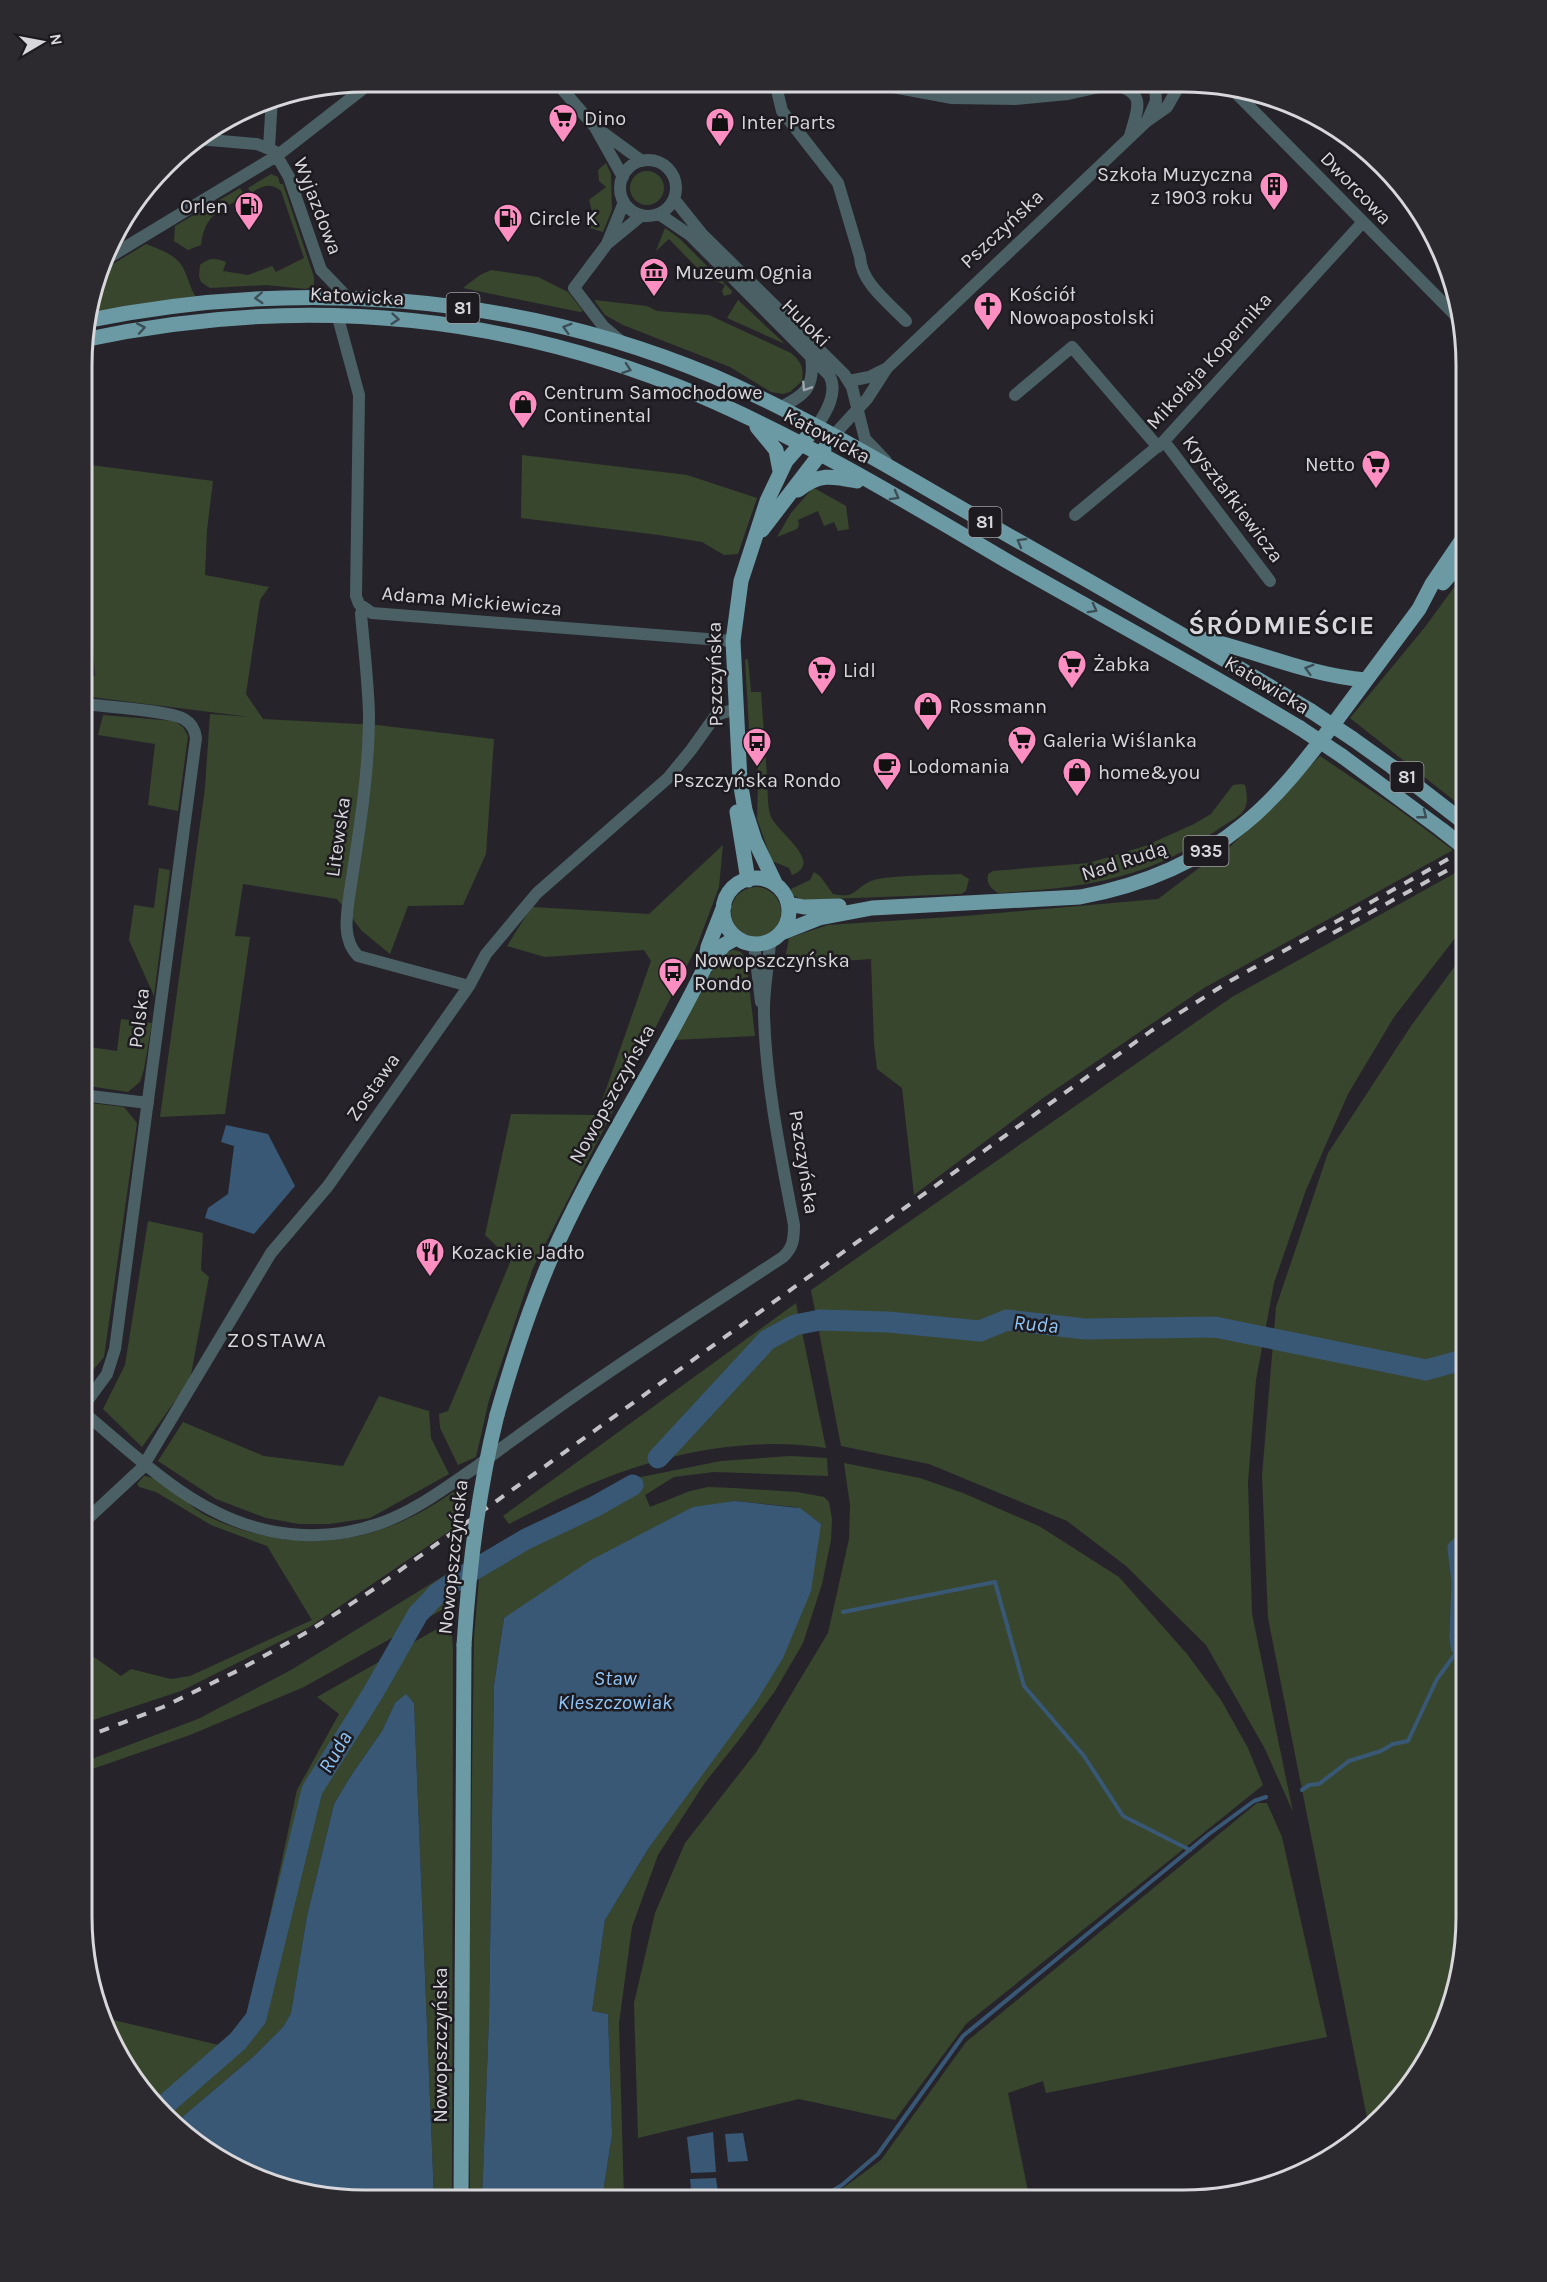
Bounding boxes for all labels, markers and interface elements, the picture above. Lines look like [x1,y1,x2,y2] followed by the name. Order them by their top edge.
[12,12,72,72] north arrow
[46,32,67,47] text: N
[547,102,579,144] supermarket icon: Dino
[704,106,736,148] shop icon: Inter Parts
[584,107,626,130] place label: Dino
[741,111,836,134] place label: Inter Parts
[1316,147,1396,229] street label: Dworcowa
[289,154,347,258] street label: Wyjazdowa
[1097,163,1253,209] place label: Szkoła Muzyczna z 1903 roku
[1258,170,1290,212] building icon: Szkoła Muzyczna z 1903 roku
[956,185,1048,273] street label: Pszczyńska
[233,190,265,232] fuel station icon: Orlen
[180,195,228,218] place label: Orlen
[492,202,524,244] fuel station icon: Circle K
[529,207,598,230] place label: Circle K
[638,256,670,298] museum icon: Muzeum Ognia
[675,261,813,284] place label: Muzeum Ognia
[309,282,405,310] street label: Katowicka
[1009,283,1155,329] place label: Kościół Nowoapostolski
[1141,288,1277,434] street label: Mikołaja Kopernika
[972,290,1004,332] church icon: Kościół Nowoapostolski
[255,292,264,305] one-way arrow
[446,293,480,323] road number: 81
[777,294,835,352] street label: Huloki
[391,312,400,325] one-way arrow
[135,322,145,335] one-way arrow
[562,323,573,335] one-way arrow
[621,361,632,374] one-way arrow
[544,381,763,427] place label: Centrum Samochodowe Continental
[802,381,813,392] one-way arrow
[507,388,539,430] shop icon: Centrum Samochodowe Continental
[780,404,874,468] street label: Katowicka
[1178,431,1288,567] street label: Krysztafkiewicza
[1360,448,1392,490] supermarket icon: Netto
[1305,453,1355,476] place label: Netto
[888,489,899,500] one-way arrow
[968,507,1002,537] road number: 81
[1017,538,1027,549] one-way arrow
[381,582,563,620] street label: Adama Mickiewicza
[1086,602,1097,613] one-way arrow
[1188,609,1376,641] district label: ŚRÓDMIEŚCIE
[703,621,727,727] street label: Pszczyńska
[1056,648,1088,690] supermarket icon: Żabka
[1221,651,1313,719] street label: Katowicka
[1093,653,1150,676] place label: Żabka
[806,654,838,696] supermarket icon: Lidl
[843,659,876,682] place label: Lidl
[1304,663,1314,676] one-way arrow
[912,690,944,732] shop icon: Rossmann
[949,695,1047,718] place label: Rossmann
[1006,724,1038,766] supermarket icon: Galeria Wiślanka
[741,726,773,768] bus stop icon: Pszczyńska Rondo
[1043,729,1197,752] place label: Galeria Wiślanka
[871,750,903,792] cafe icon: Lodomania
[908,755,1010,778] place label: Lodomania
[1061,756,1093,798] shop icon: home&you
[1098,761,1201,784] place label: home&you
[1390,762,1424,792] road number: 81
[673,769,841,792] place label: Pszczyńska Rondo
[321,796,355,878] street label: Litewska
[1416,807,1427,818] one-way arrow
[1078,836,1170,886] street label: Nad Rudą
[1184,836,1228,866] road number: 935
[694,949,850,995] place label: Nowopszczyńska Rondo
[657,956,689,998] bus stop icon: Nowopszczyńska Rondo
[124,987,154,1049] street label: Polska
[564,1020,660,1168] street label: Nowopszczyńska
[341,1049,405,1125] street label: Zostawa
[784,1108,824,1216] street label: Pszczyńska
[414,1236,446,1278] restaurant icon: Kozackie Jadło
[451,1241,585,1264] place label: Kozackie Jadło
[1013,1310,1059,1338] water label: Ruda
[227,1328,327,1352] district label: ZOSTAWA
[433,1478,473,1636] street label: Nowopszczyńska
[557,1666,673,1714] water label: Staw Kleszczowiak
[313,1727,357,1777] water label: Ruda
[429,1967,452,2123] street label: Nowopszczyńska

